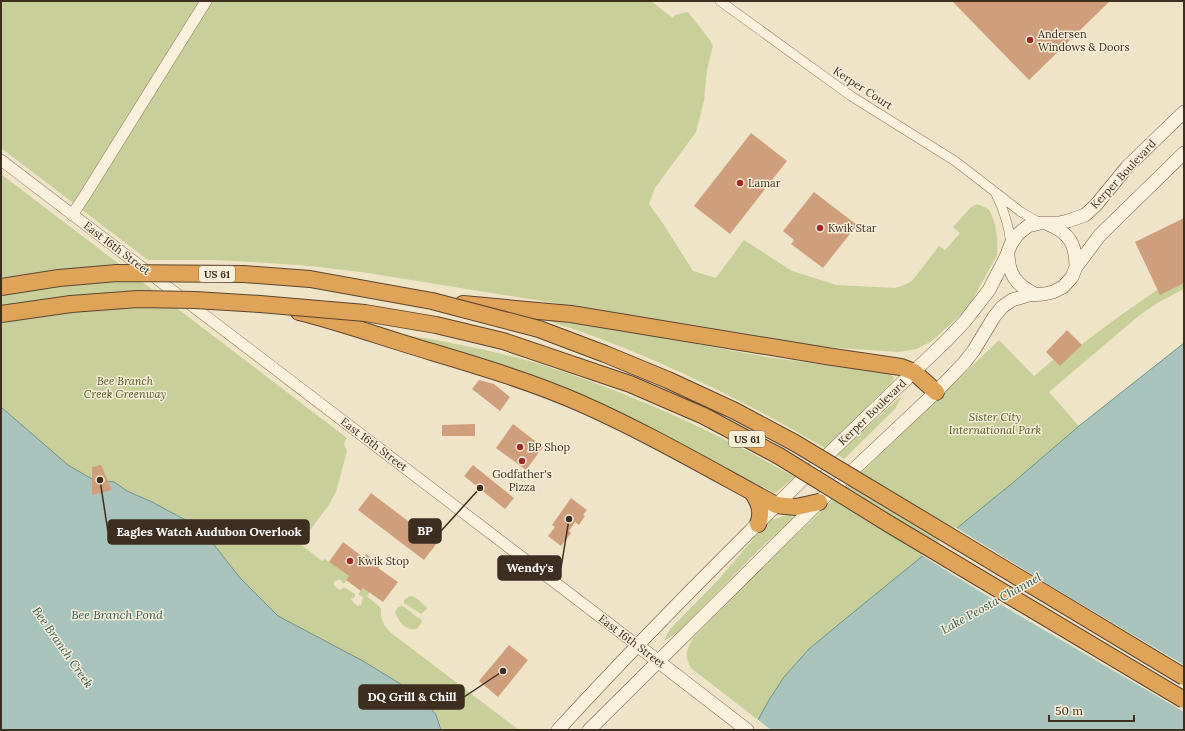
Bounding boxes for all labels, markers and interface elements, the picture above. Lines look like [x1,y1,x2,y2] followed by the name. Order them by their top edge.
[1037,27,1130,54] place label: Andersen Windows & Doors
[1025,35,1035,45] marker: Andersen Windows & Doors
[831,64,896,113] street label: Kerper Court
[1087,136,1159,211] street label: Kerper Boulevard
[748,176,781,190] place label: Lamar
[735,178,745,188] marker: Lamar
[81,218,154,278] street label: East 16th Street
[828,221,877,235] place label: Kwik Star
[815,223,825,233] marker: Kwik Star
[199,266,235,282] road number: US 61
[84,374,167,401] park label: Bee Branch Creek Greenway
[835,376,909,448] street label: Kerper Boulevard
[949,410,1042,437] park label: Sister City International Park
[338,414,411,474] street label: East 16th Street
[729,431,765,447] road number: US 61
[528,440,571,454] place label: BP Shop
[515,442,525,452] marker: BP Shop
[517,456,527,466] marker: Godfather's Pizza
[492,467,552,494] place label: Godfather's Pizza
[409,519,441,543] callout: BP
[108,520,309,544] callout: Eagles Watch Audubon Overlook
[417,523,433,538] text: BP
[116,524,302,539] text: Eagles Watch Audubon Overlook
[358,554,410,568] place label: Kwik Stop
[345,556,355,566] marker: Kwik Stop
[498,556,561,580] callout: Wendy's
[506,560,554,575] text: Wendy's
[938,569,1044,637] water label: Lake Peosta Channel
[29,604,97,690] water label: Bee Branch Creek
[71,607,163,622] water label: Bee Branch Pond
[596,611,669,671] street label: East 16th Street
[359,685,464,709] callout: DQ Grill & Chill
[367,689,457,704] text: DQ Grill & Chill
[1049,697,1134,723] scale bar
[1055,703,1083,718] text: 50 m

